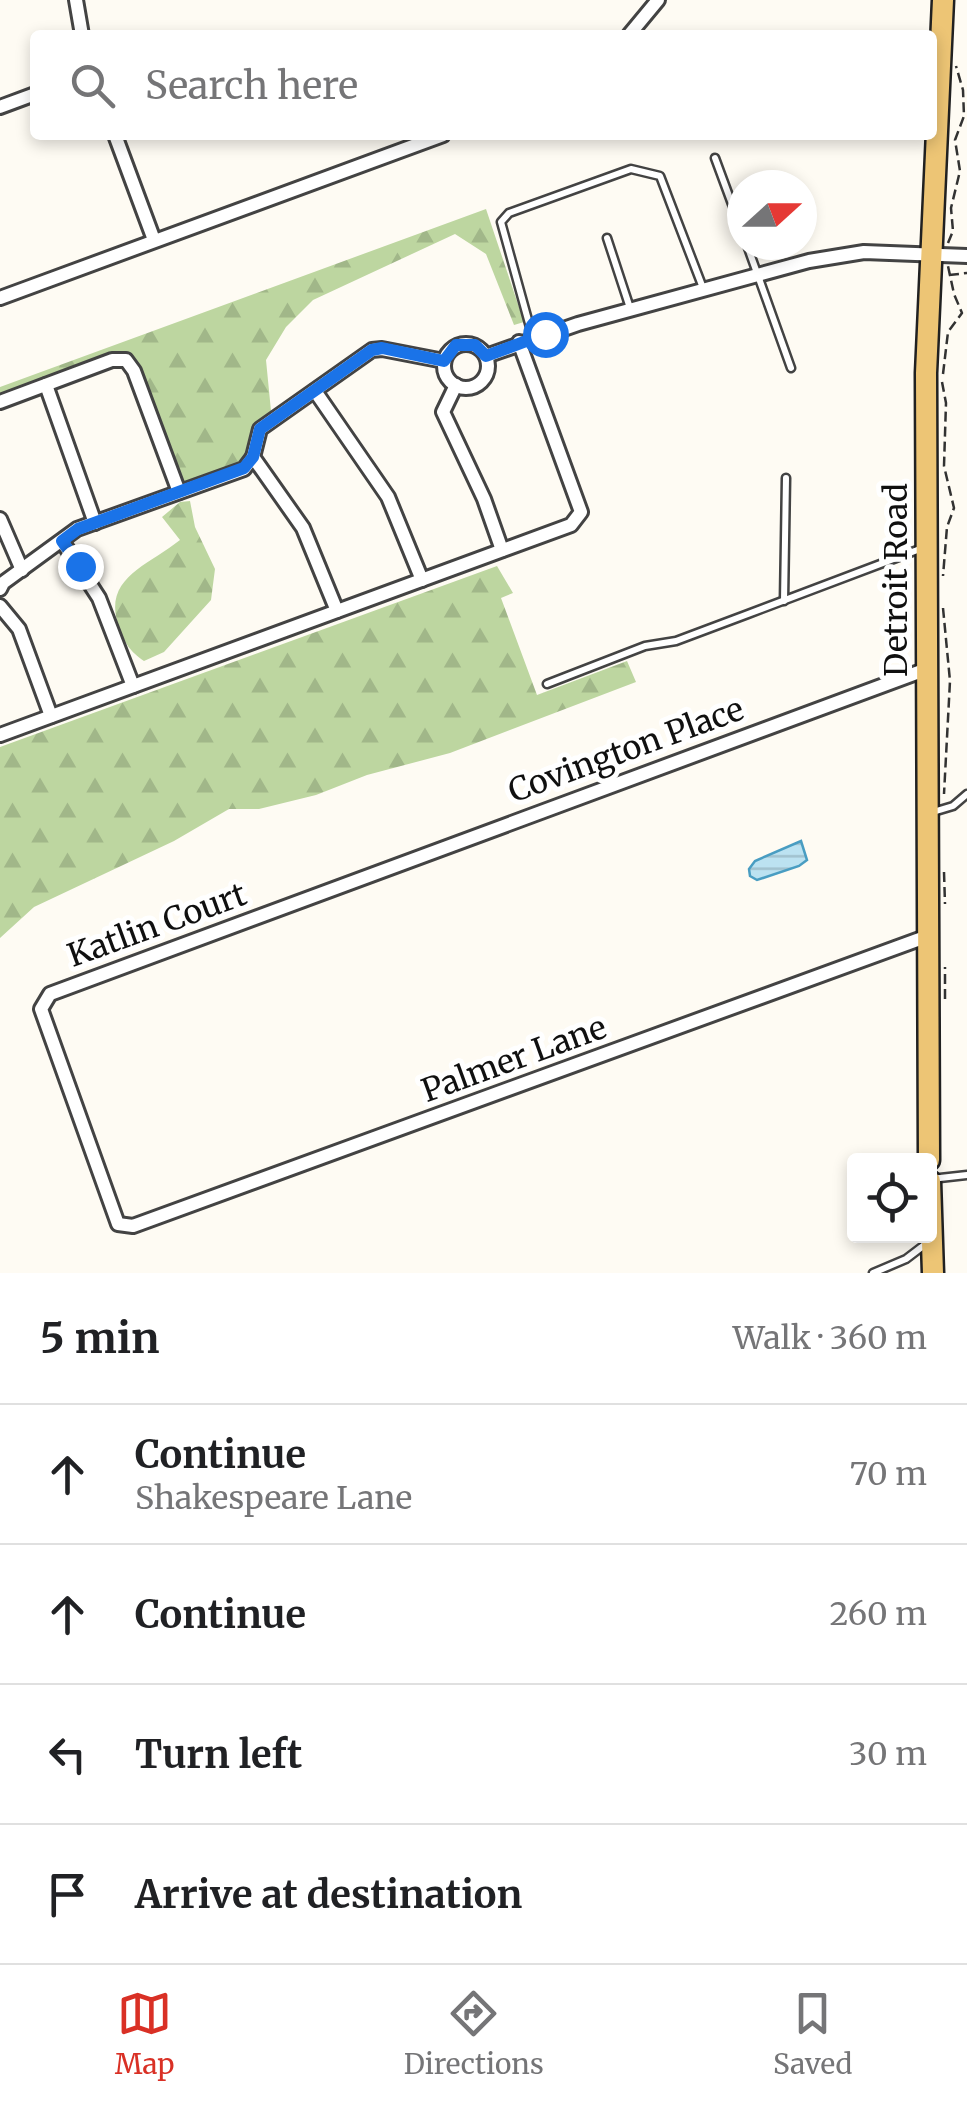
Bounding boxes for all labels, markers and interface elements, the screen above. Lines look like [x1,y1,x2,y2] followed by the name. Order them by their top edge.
[30,30,937,140] search box
[65,58,120,113] icon: search
[145,62,358,109] text: Search here
[727,170,817,260] north arrow
[523,312,569,358] route start
[876,483,916,677] street label: Detroit Road
[58,544,104,590] route end
[503,689,749,811] street label: Covington Place
[62,874,252,976] street label: Katlin Court
[416,1007,612,1111] street label: Palmer Lane
[847,1153,937,1243] map controls
[847,1153,937,1243] button: locate
[40,1312,159,1364] text: 5 min
[733,1318,927,1358] text: Walk · 360 m
[135,1431,306,1478] text: Continue
[40,1447,95,1502] icon: ahead
[850,1454,927,1494] text: 70 m
[135,1478,412,1518] text: Shakespeare Lane
[40,1587,95,1642] icon: ahead
[135,1591,306,1638] text: Continue
[829,1594,927,1634] text: 260 m
[40,1727,95,1782] icon: left
[135,1731,302,1778] text: Turn left
[849,1734,927,1774] text: 30 m
[40,1867,95,1922] icon: arrive
[135,1871,522,1918] text: Arrive at destination
[115,1986,174,2082] tab: Map
[404,1986,544,2082] tab: Directions
[773,1986,852,2082] tab: Saved

